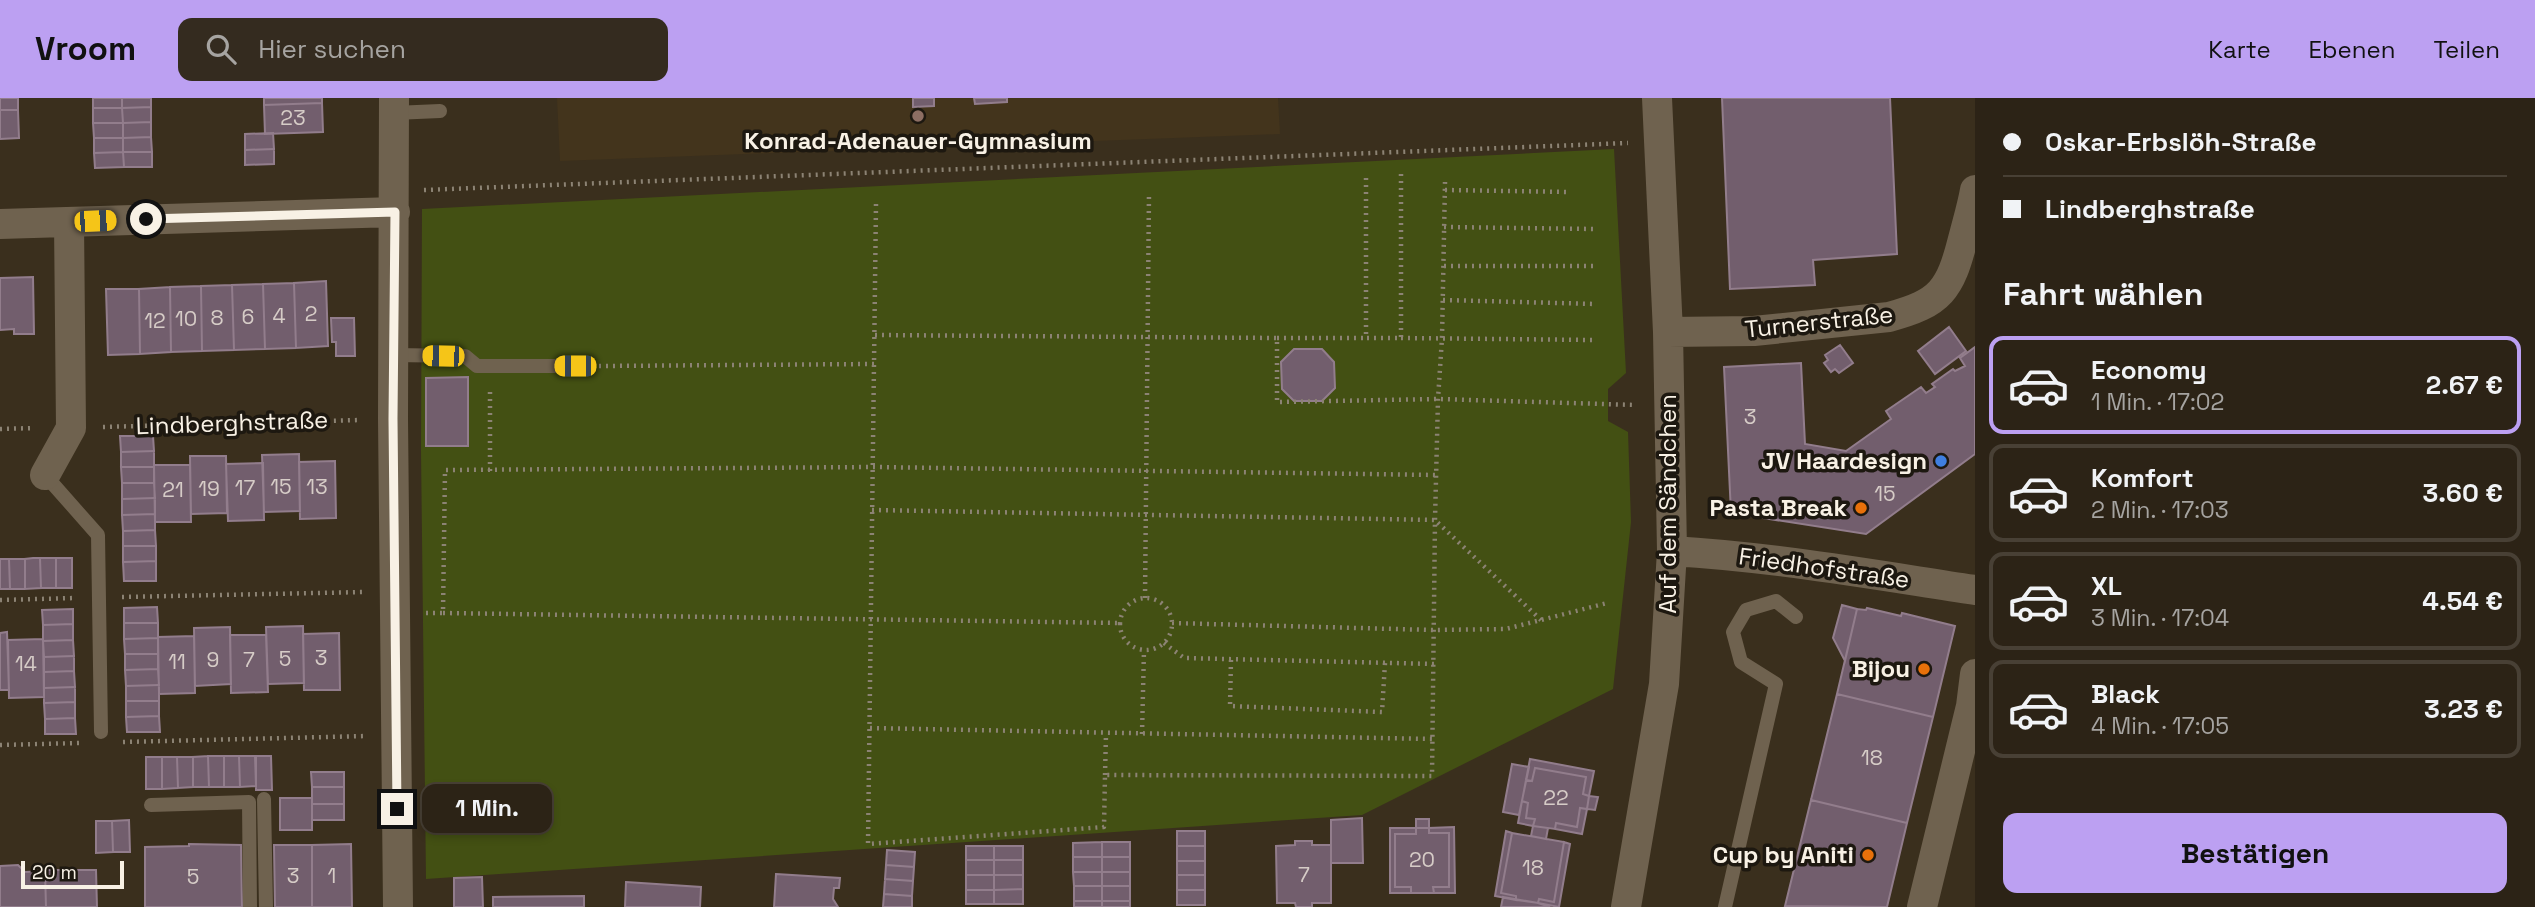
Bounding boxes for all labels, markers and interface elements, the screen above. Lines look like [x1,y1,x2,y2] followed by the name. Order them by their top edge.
[178,18,668,81] search box
[35,28,136,70] text: Vroom
[202,30,240,68] icon: search
[258,32,406,66] text: Hier suchen
[2208,34,2271,65] text: Karte
[2309,34,2395,65] text: Ebenen
[2433,34,2500,65] text: Teilen
[280,104,306,131] house number: 23
[910,108,926,124] marker: Konrad-Adenauer-Gymnasium
[744,125,1092,156] place label: Konrad-Adenauer-Gymnasium
[2045,125,2316,159] text: Oskar-Erbslöh-Straße
[2045,192,2255,226] text: Lindberghstraße
[130,203,162,235] route start
[74,210,117,232] car
[2003,274,2203,314] text: Fahrt wählen
[1743,298,1895,345] street label: Turnerstraße
[305,300,317,327] house number: 2
[272,302,286,329] house number: 4
[242,303,254,330] house number: 6
[210,304,224,331] house number: 8
[175,305,197,332] house number: 10
[144,307,166,334] house number: 12
[422,345,465,367] car
[2091,353,2207,387] text: Economy
[2007,354,2070,417] icon: car
[555,356,597,377] car
[2426,368,2503,402] text: 2.67 €
[2091,387,2224,417] text: 1 Min. · 17:02
[1652,394,1683,614] street label: Auf dem Sändchen
[1744,403,1756,430] house number: 3
[135,404,329,441] street label: Lindberghstraße
[1761,445,1927,476] place label: JV Haardesign
[1933,453,1949,469] marker: JV Haardesign
[2091,461,2194,495] text: Komfort
[2007,462,2070,525] icon: car
[270,473,292,500] house number: 15
[306,473,328,500] house number: 13
[235,474,255,501] house number: 17
[198,475,220,502] house number: 19
[162,476,184,503] house number: 21
[2423,476,2503,510] text: 3.60 €
[1874,480,1896,507] house number: 15
[1709,492,1847,523] place label: Pasta Break
[2091,495,2229,525] text: 2 Min. · 17:03
[1853,500,1869,516] marker: Pasta Break
[1737,540,1911,595] street label: Friedhofstraße
[2091,569,2122,603] text: XL
[2007,570,2070,633] icon: car
[2422,584,2503,618] text: 4.54 €
[2091,603,2229,633] text: 3 Min. · 17:04
[315,644,327,671] house number: 3
[279,645,291,672] house number: 5
[207,646,219,673] house number: 9
[243,646,255,673] house number: 7
[168,648,186,675] house number: 11
[15,650,37,677] house number: 14
[1852,653,1910,684] place label: Bijou
[1916,661,1932,677] marker: Bijou
[2091,677,2160,711] text: Black
[2007,678,2070,741] icon: car
[2424,692,2503,726] text: 3.23 €
[2091,711,2229,741] text: 4 Min. · 17:05
[1861,744,1883,771] house number: 18
[422,784,551,834] callout: 1 Min.
[1543,784,1569,811] house number: 22
[381,793,413,825] route end
[455,793,519,823] text: 1 Min.
[2003,813,2507,893] button: Bestätigen
[1713,839,1854,870] place label: Cup by Aniti
[1409,846,1435,873] house number: 20
[1860,847,1876,863] marker: Cup by Aniti
[1522,854,1544,881] house number: 18
[21,858,124,890] scale bar
[32,860,77,885] text: 20 m
[1298,861,1310,888] house number: 7
[287,862,299,889] house number: 3
[328,862,336,889] house number: 1
[187,863,199,890] house number: 5

